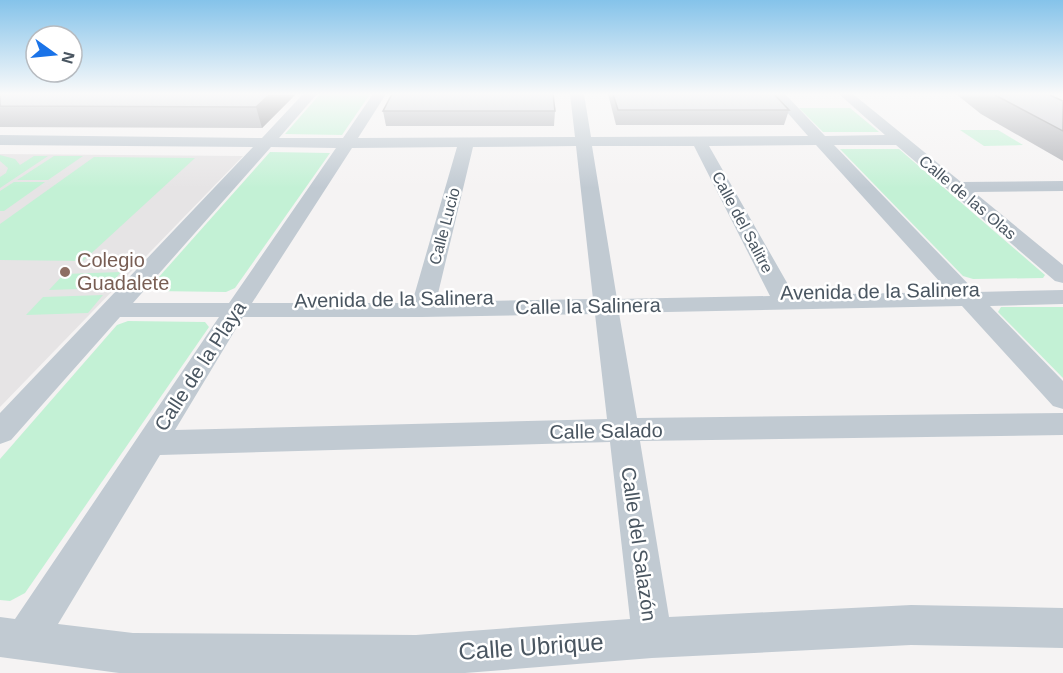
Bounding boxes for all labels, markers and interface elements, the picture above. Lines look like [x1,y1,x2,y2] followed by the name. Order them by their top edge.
[24,24,84,84] north arrow
[58,50,78,66] text: N
[916,152,1019,243] street label: Calle de las Olas
[709,169,776,276] street label: Calle del Salitre
[426,186,463,267] street label: Calle Lucio
[77,249,169,294] place label: Colegio Guadalete
[58,265,72,279] marker: Colegio Guadalete
[780,278,981,304] street label: Avenida de la Salinera
[294,286,495,312] street label: Avenida de la Salinera
[515,294,662,318] street label: Calle la Salinera
[150,296,251,435] street label: Calle de la Playa
[549,419,663,443] street label: Calle Salado
[617,465,661,623] street label: Calle del Salazón
[457,628,604,665] street label: Calle Ubrique

